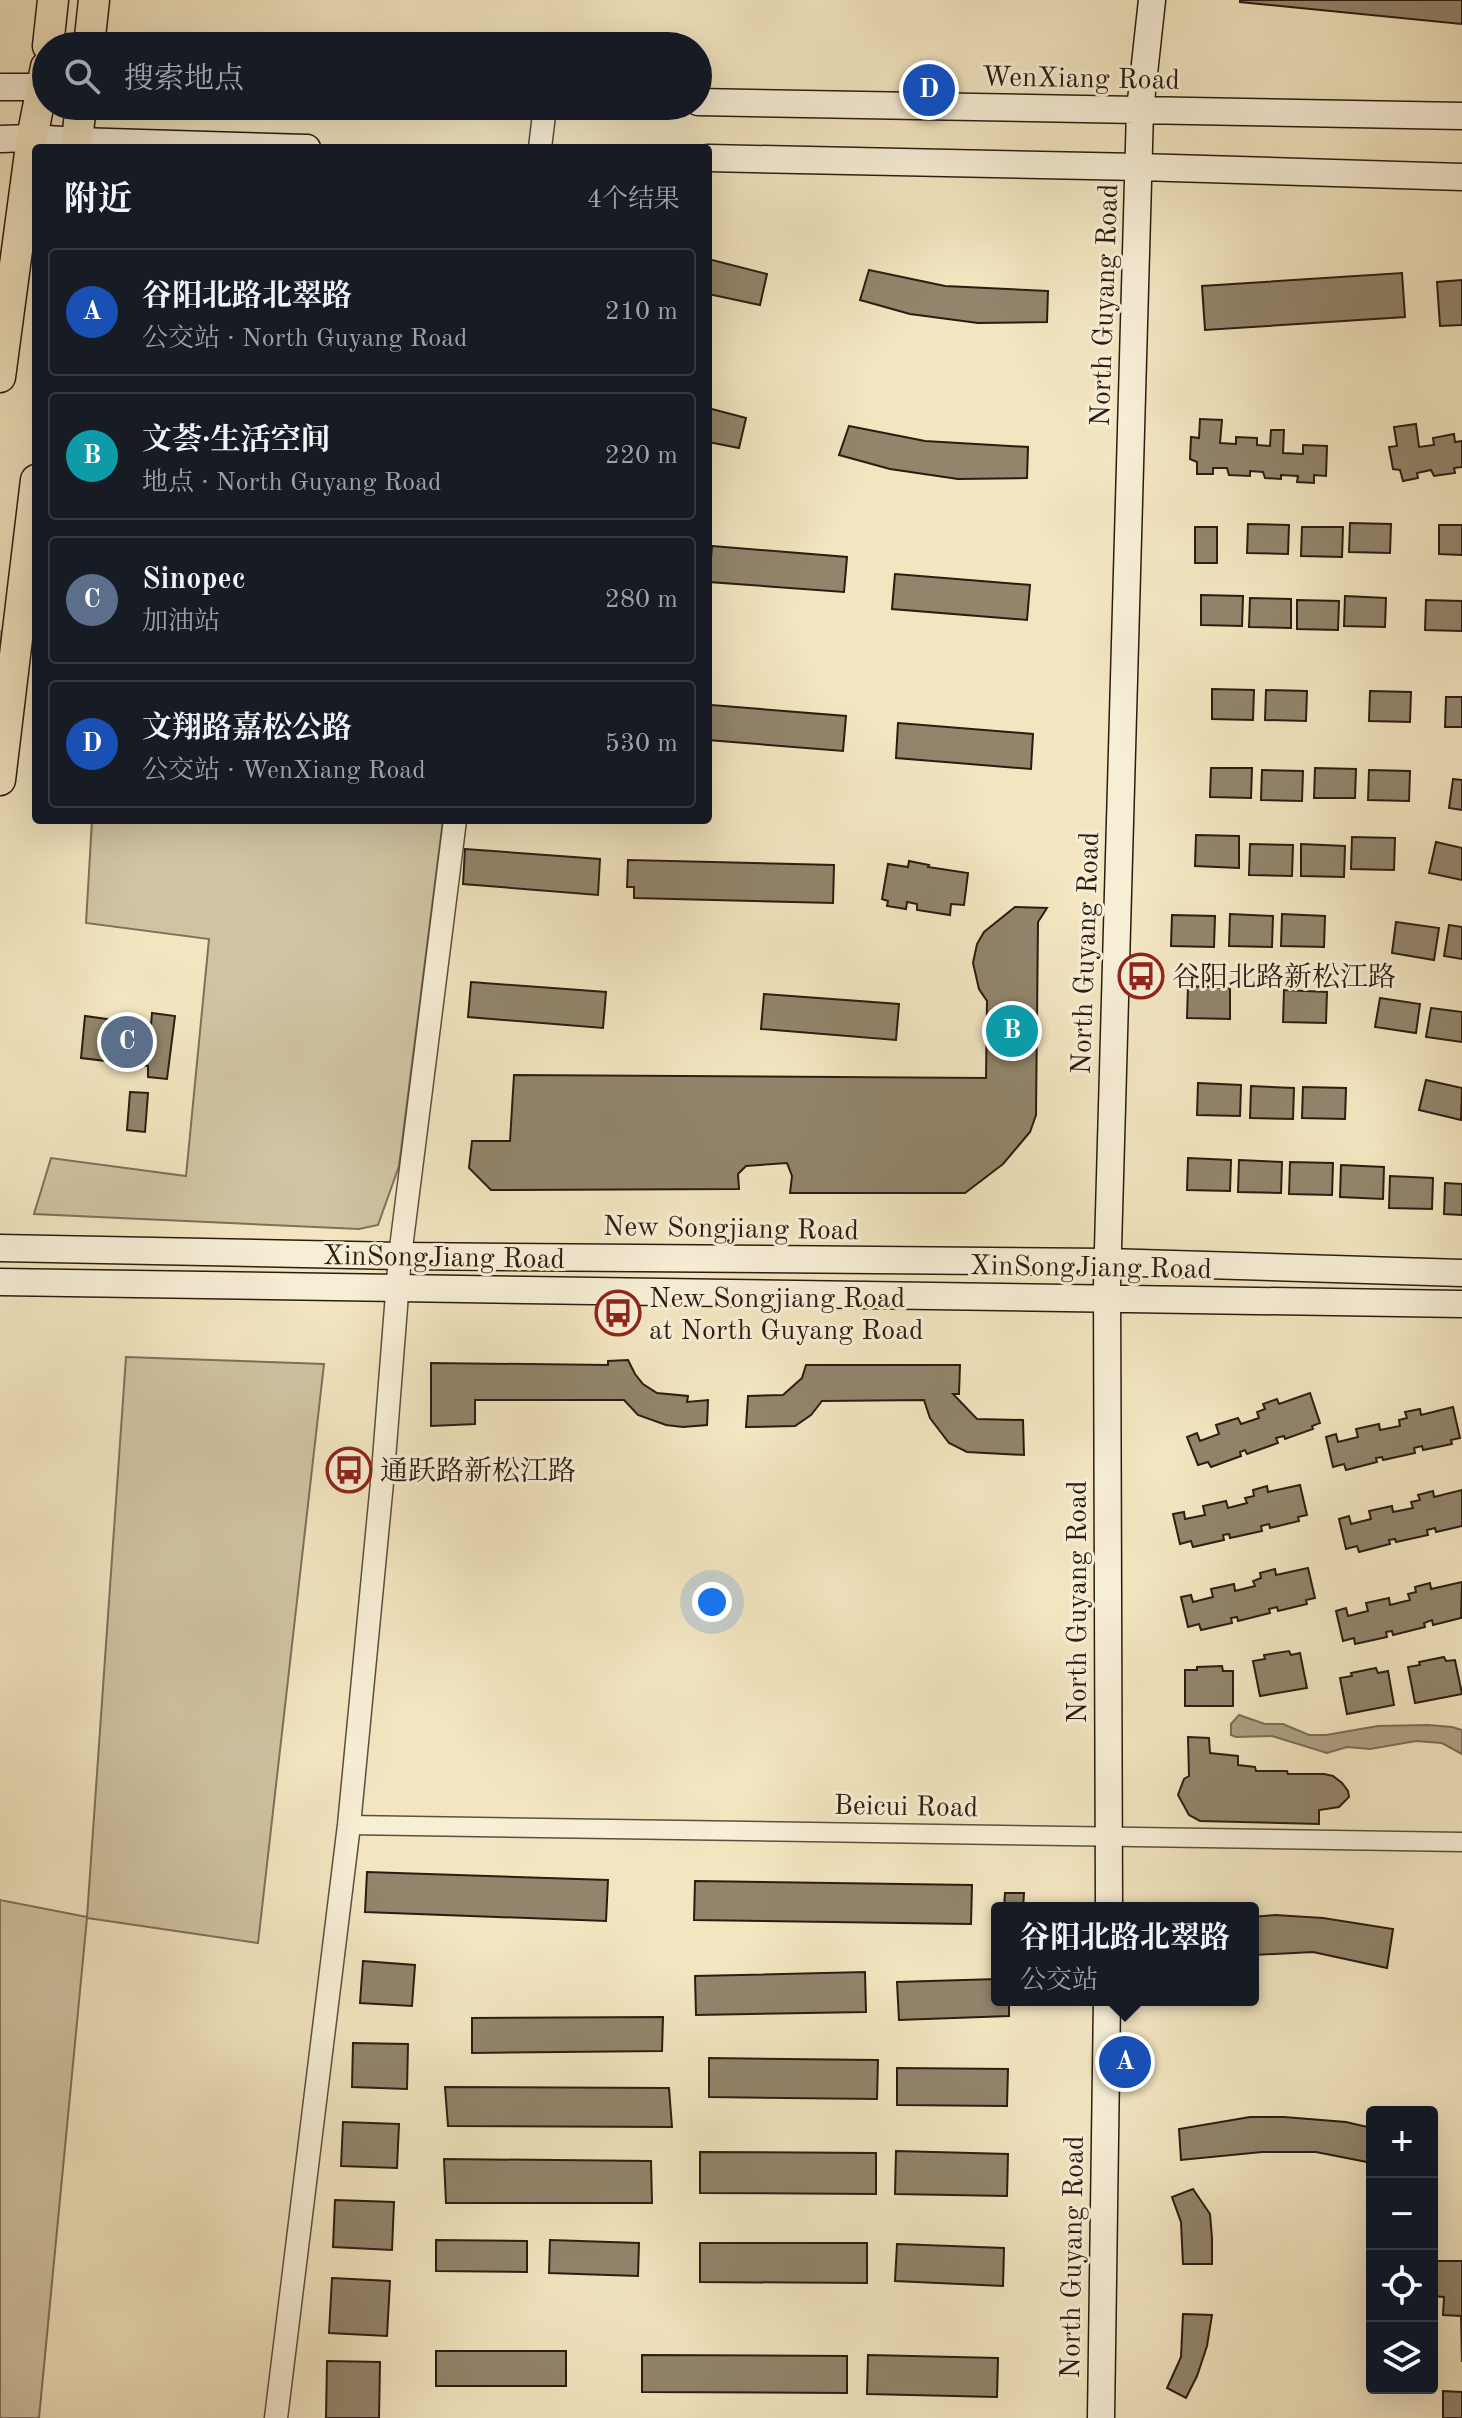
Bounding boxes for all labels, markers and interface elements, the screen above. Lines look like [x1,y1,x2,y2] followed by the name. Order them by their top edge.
[32,32,712,120] search box
[60,54,104,98] icon: search
[903,60,955,120] pin: D
[982,64,1180,96] street label: WenXiang Road
[124,65,244,95] text: 搜索地点
[1088,183,1124,427] street label: North Guyang Road
[64,184,132,218] text: 附近
[587,187,680,213] text: 4个结果
[142,282,352,312] text: 谷阳北路北翠路
[82,299,102,325] text: A
[605,299,678,325] text: 210 m
[142,326,468,352] text: 公交站 · North Guyang Road
[142,426,330,456] text: 文荟·生活空间
[83,443,101,469] text: B
[605,443,678,469] text: 220 m
[142,470,442,496] text: 地点 · North Guyang Road
[142,565,246,595] text: Sinopec
[83,587,101,613] text: C
[605,587,678,613] text: 280 m
[142,609,220,635] text: 加油站
[142,714,352,744] text: 文翔路嘉松公路
[82,731,102,757] text: D
[605,731,678,757] text: 530 m
[142,758,426,784] text: 公交站 · WenXiang Road
[1069,831,1105,1075] street label: North Guyang Road
[1117,952,1165,1000] bus stop icon: 谷阳北路新松江路
[1172,962,1396,993] place label: 谷阳北路新松江路
[986,1001,1038,1061] pin: B
[101,1012,153,1072] pin: C
[603,1214,859,1246] street label: New Songjiang Road
[323,1243,565,1275] street label: XinSongJiang Road
[970,1253,1212,1285] street label: XinSongJiang Road
[649,1286,924,1346] place label: New Songjiang Road at North Guyang Road
[594,1289,642,1337] bus stop icon: New Songjiang Road at North Guyang Road
[325,1446,373,1494] bus stop icon: 通跃路新松江路
[380,1456,576,1487] place label: 通跃路新松江路
[1065,1480,1093,1724] street label: North Guyang Road
[692,1582,732,1622] your location
[833,1793,979,1823] street label: Beicui Road
[991,1902,1259,2006] popup
[1020,1924,1230,1954] text: 谷阳北路北翠路
[1020,1968,1098,1994] text: 公交站
[1099,2032,1151,2092] pin: A
[1366,2106,1438,2394] map controls
[1366,2106,1438,2178] button: +
[1058,2135,1090,2379] street label: North Guyang Road
[1366,2178,1438,2250] button: −
[1366,2250,1438,2322] button: locate
[1366,2322,1438,2394] button: layers

